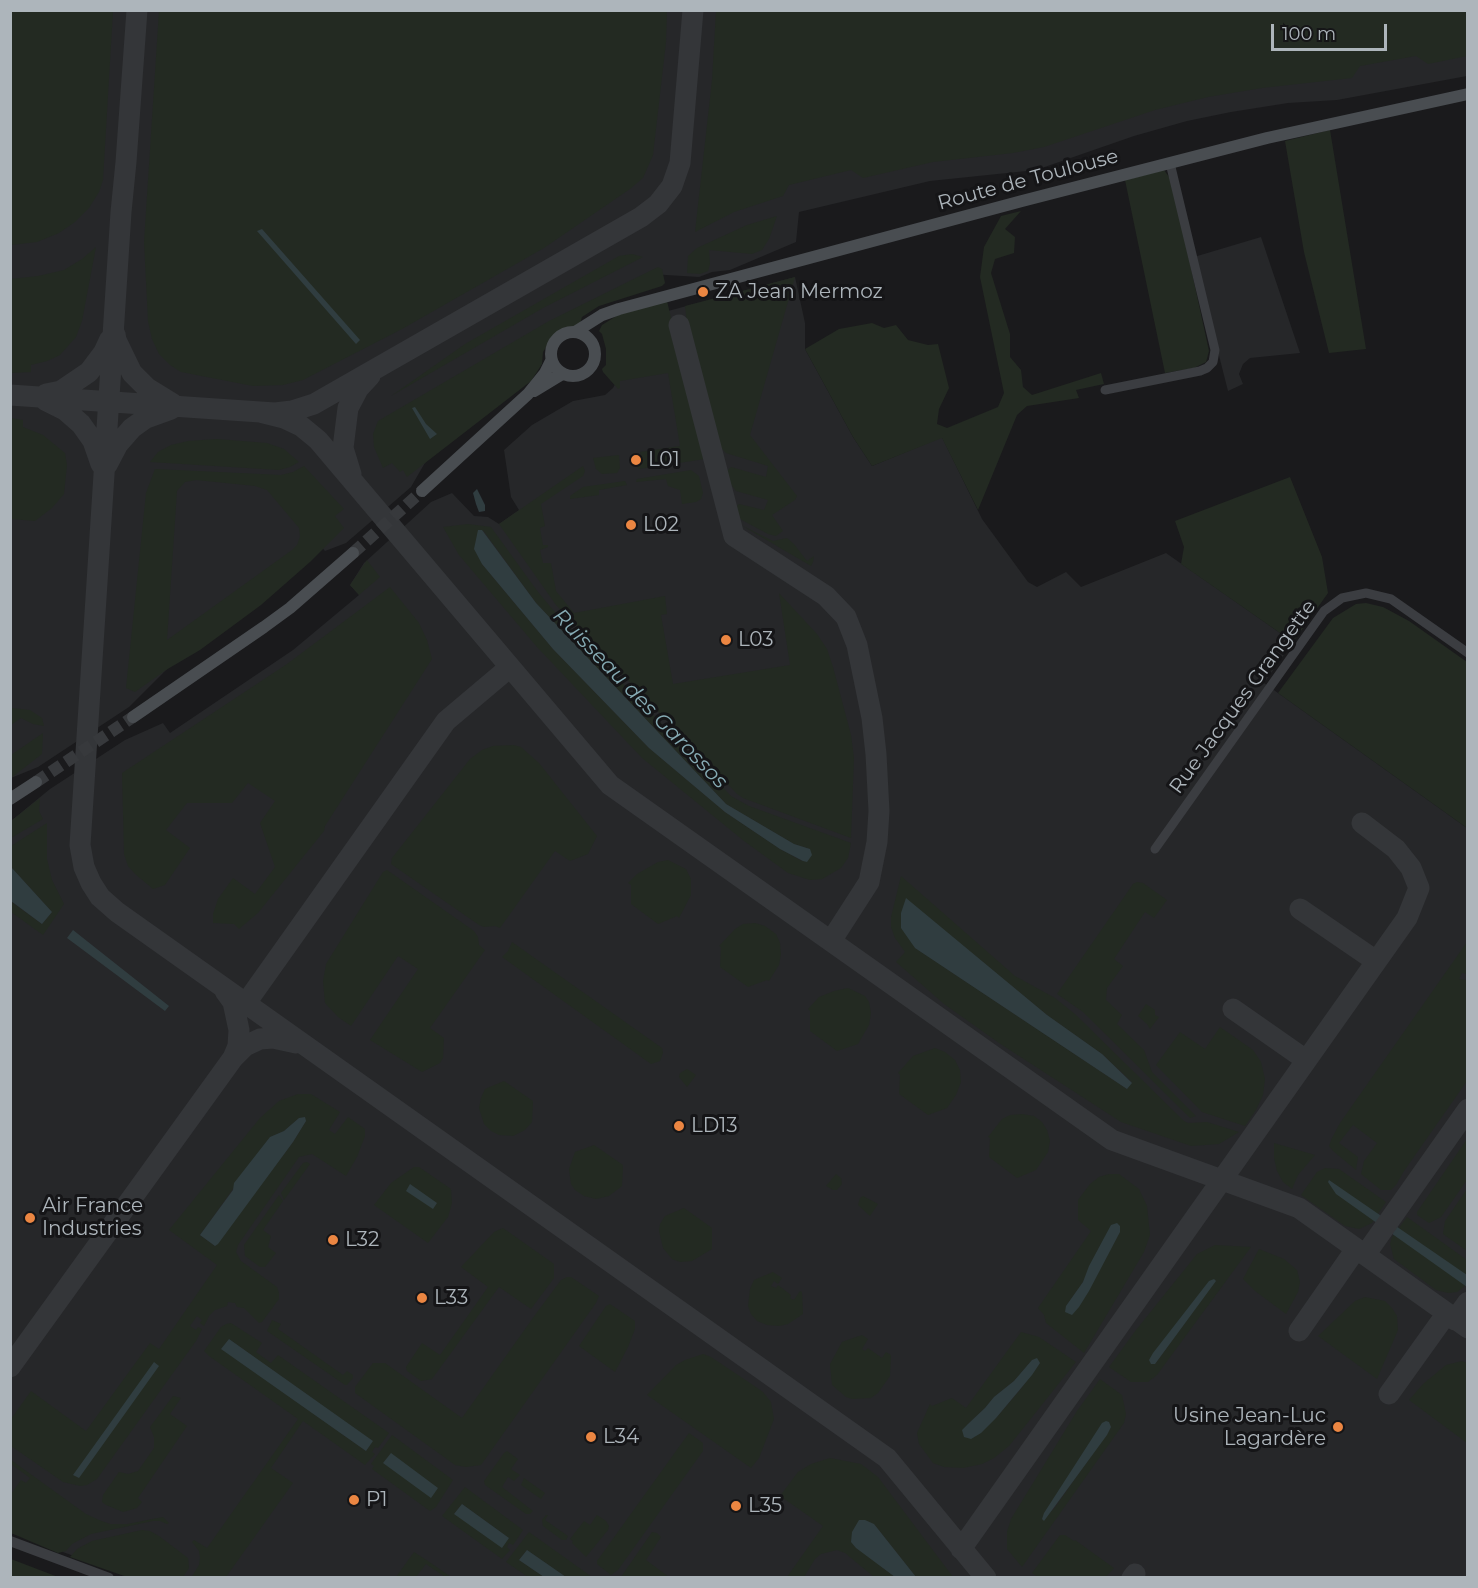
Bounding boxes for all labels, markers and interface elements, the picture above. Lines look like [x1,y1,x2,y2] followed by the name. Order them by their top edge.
[1274,12,1390,50] scale bar
[1282,23,1336,45] text: 100 m
[935,144,1121,216] street label: Route de Toulouse
[715,280,883,304] place label: ZA Jean Mermoz
[696,285,710,299] marker: ZA Jean Mermoz
[648,448,680,472] place label: L01
[629,453,643,467] marker: L01
[643,513,679,537] place label: L02
[624,518,638,532] marker: L02
[1165,595,1321,799] street label: Rue Jacques Grangette
[547,604,733,794] water label: Ruisseau des Garossos
[738,628,774,652] place label: L03
[719,633,733,647] marker: L03
[691,1114,738,1138] place label: LD13
[672,1119,686,1133] marker: LD13
[42,1194,143,1241] place label: Air France Industries
[23,1211,37,1225] marker: Air France Industries
[345,1228,379,1252] place label: L32
[326,1233,340,1247] marker: L32
[434,1286,468,1310] place label: L33
[415,1291,429,1305] marker: L33
[1173,1404,1326,1451] place label: Usine Jean-Luc Lagardère
[1331,1420,1345,1434] marker: Usine Jean-Luc Lagardère
[603,1425,639,1449] place label: L34
[584,1430,598,1444] marker: L34
[366,1488,388,1512] place label: P1
[347,1493,361,1507] marker: P1
[748,1494,782,1518] place label: L35
[729,1499,743,1513] marker: L35

